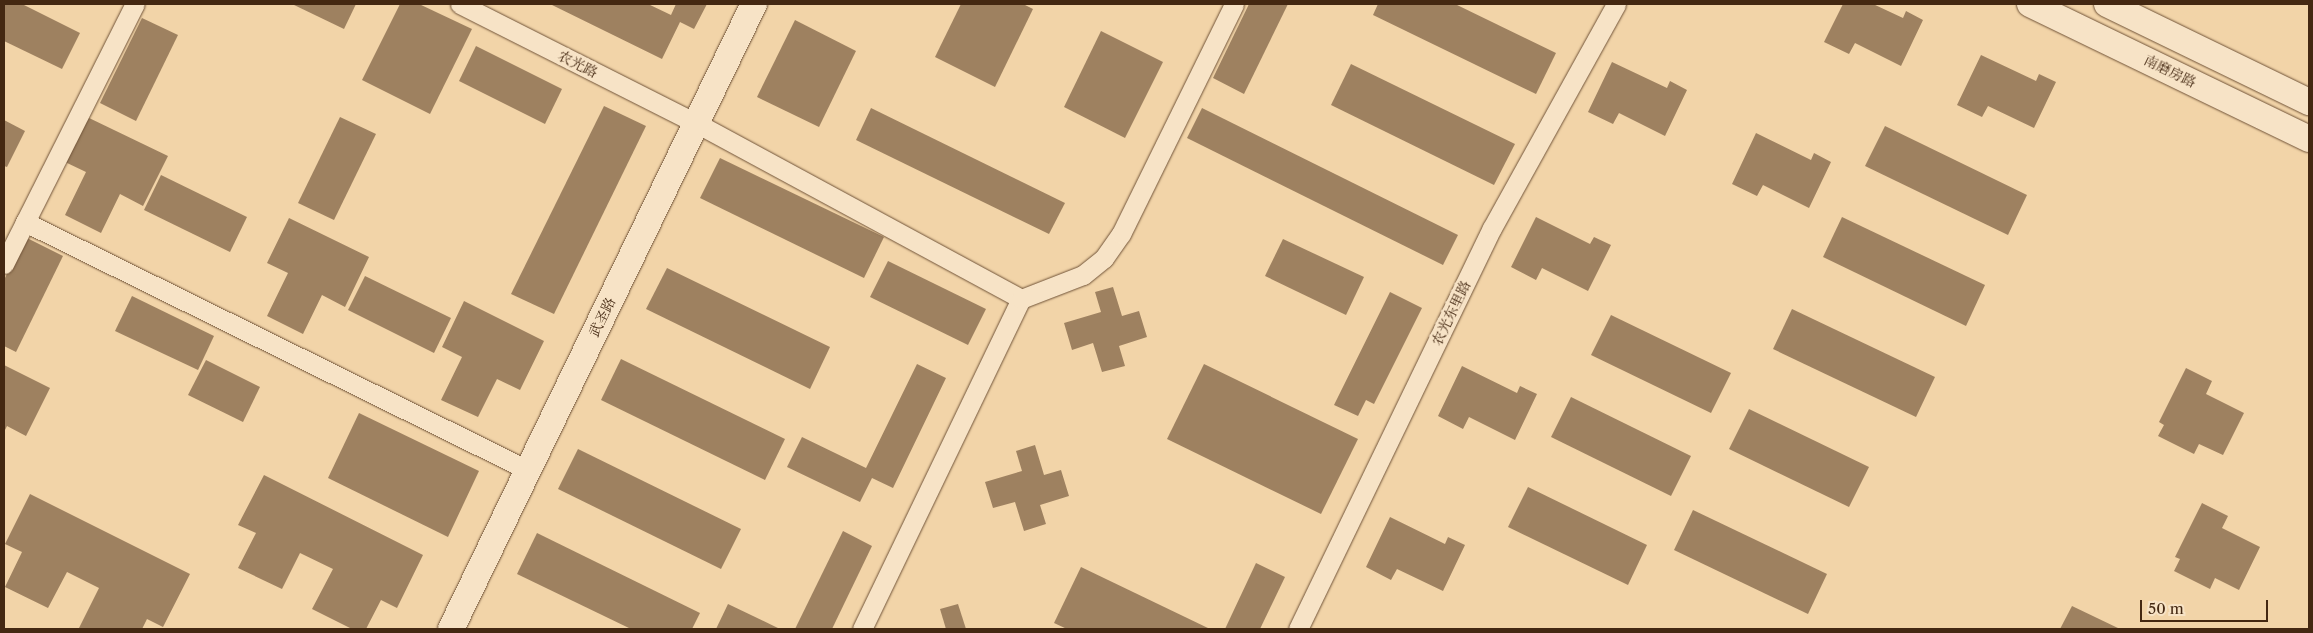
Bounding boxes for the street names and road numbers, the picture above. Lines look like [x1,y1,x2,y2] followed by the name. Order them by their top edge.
[555,47,601,81] street label: 农光路
[2141,51,2199,91] street label: 南磨房路
[1428,278,1474,348] street label: 农光东里路
[585,294,619,340] street label: 武圣路

